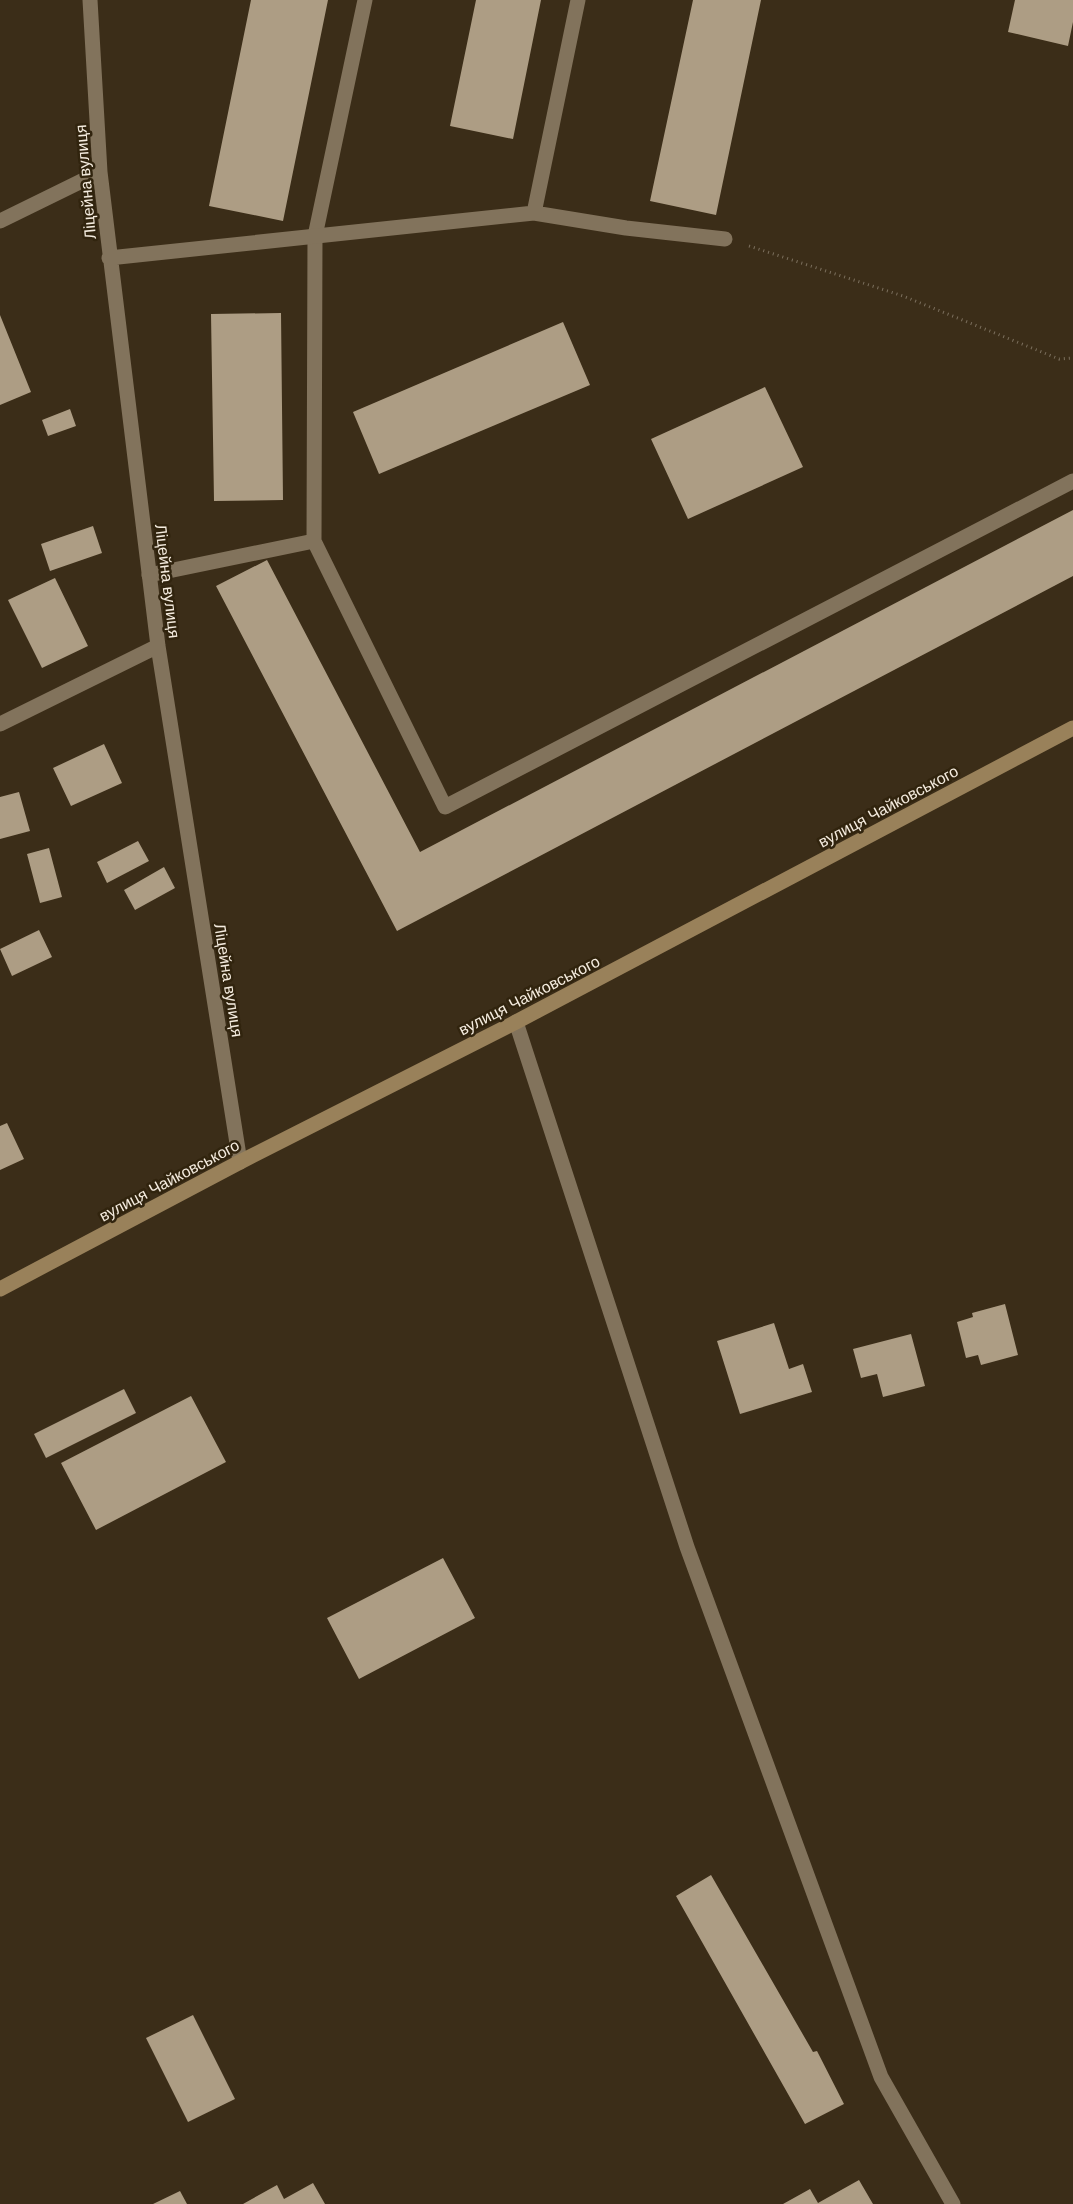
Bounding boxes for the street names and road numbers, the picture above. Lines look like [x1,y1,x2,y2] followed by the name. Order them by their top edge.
[72,124,99,240] street label: Ліцейна вулиця
[152,523,183,639] street label: Ліцейна вулиця
[815,762,961,851] street label: вулиця Чайковського
[211,922,246,1038] street label: Ліцейна вулиця
[456,952,603,1038] street label: вулиця Чайковського
[96,1136,242,1225] street label: вулиця Чайковського

